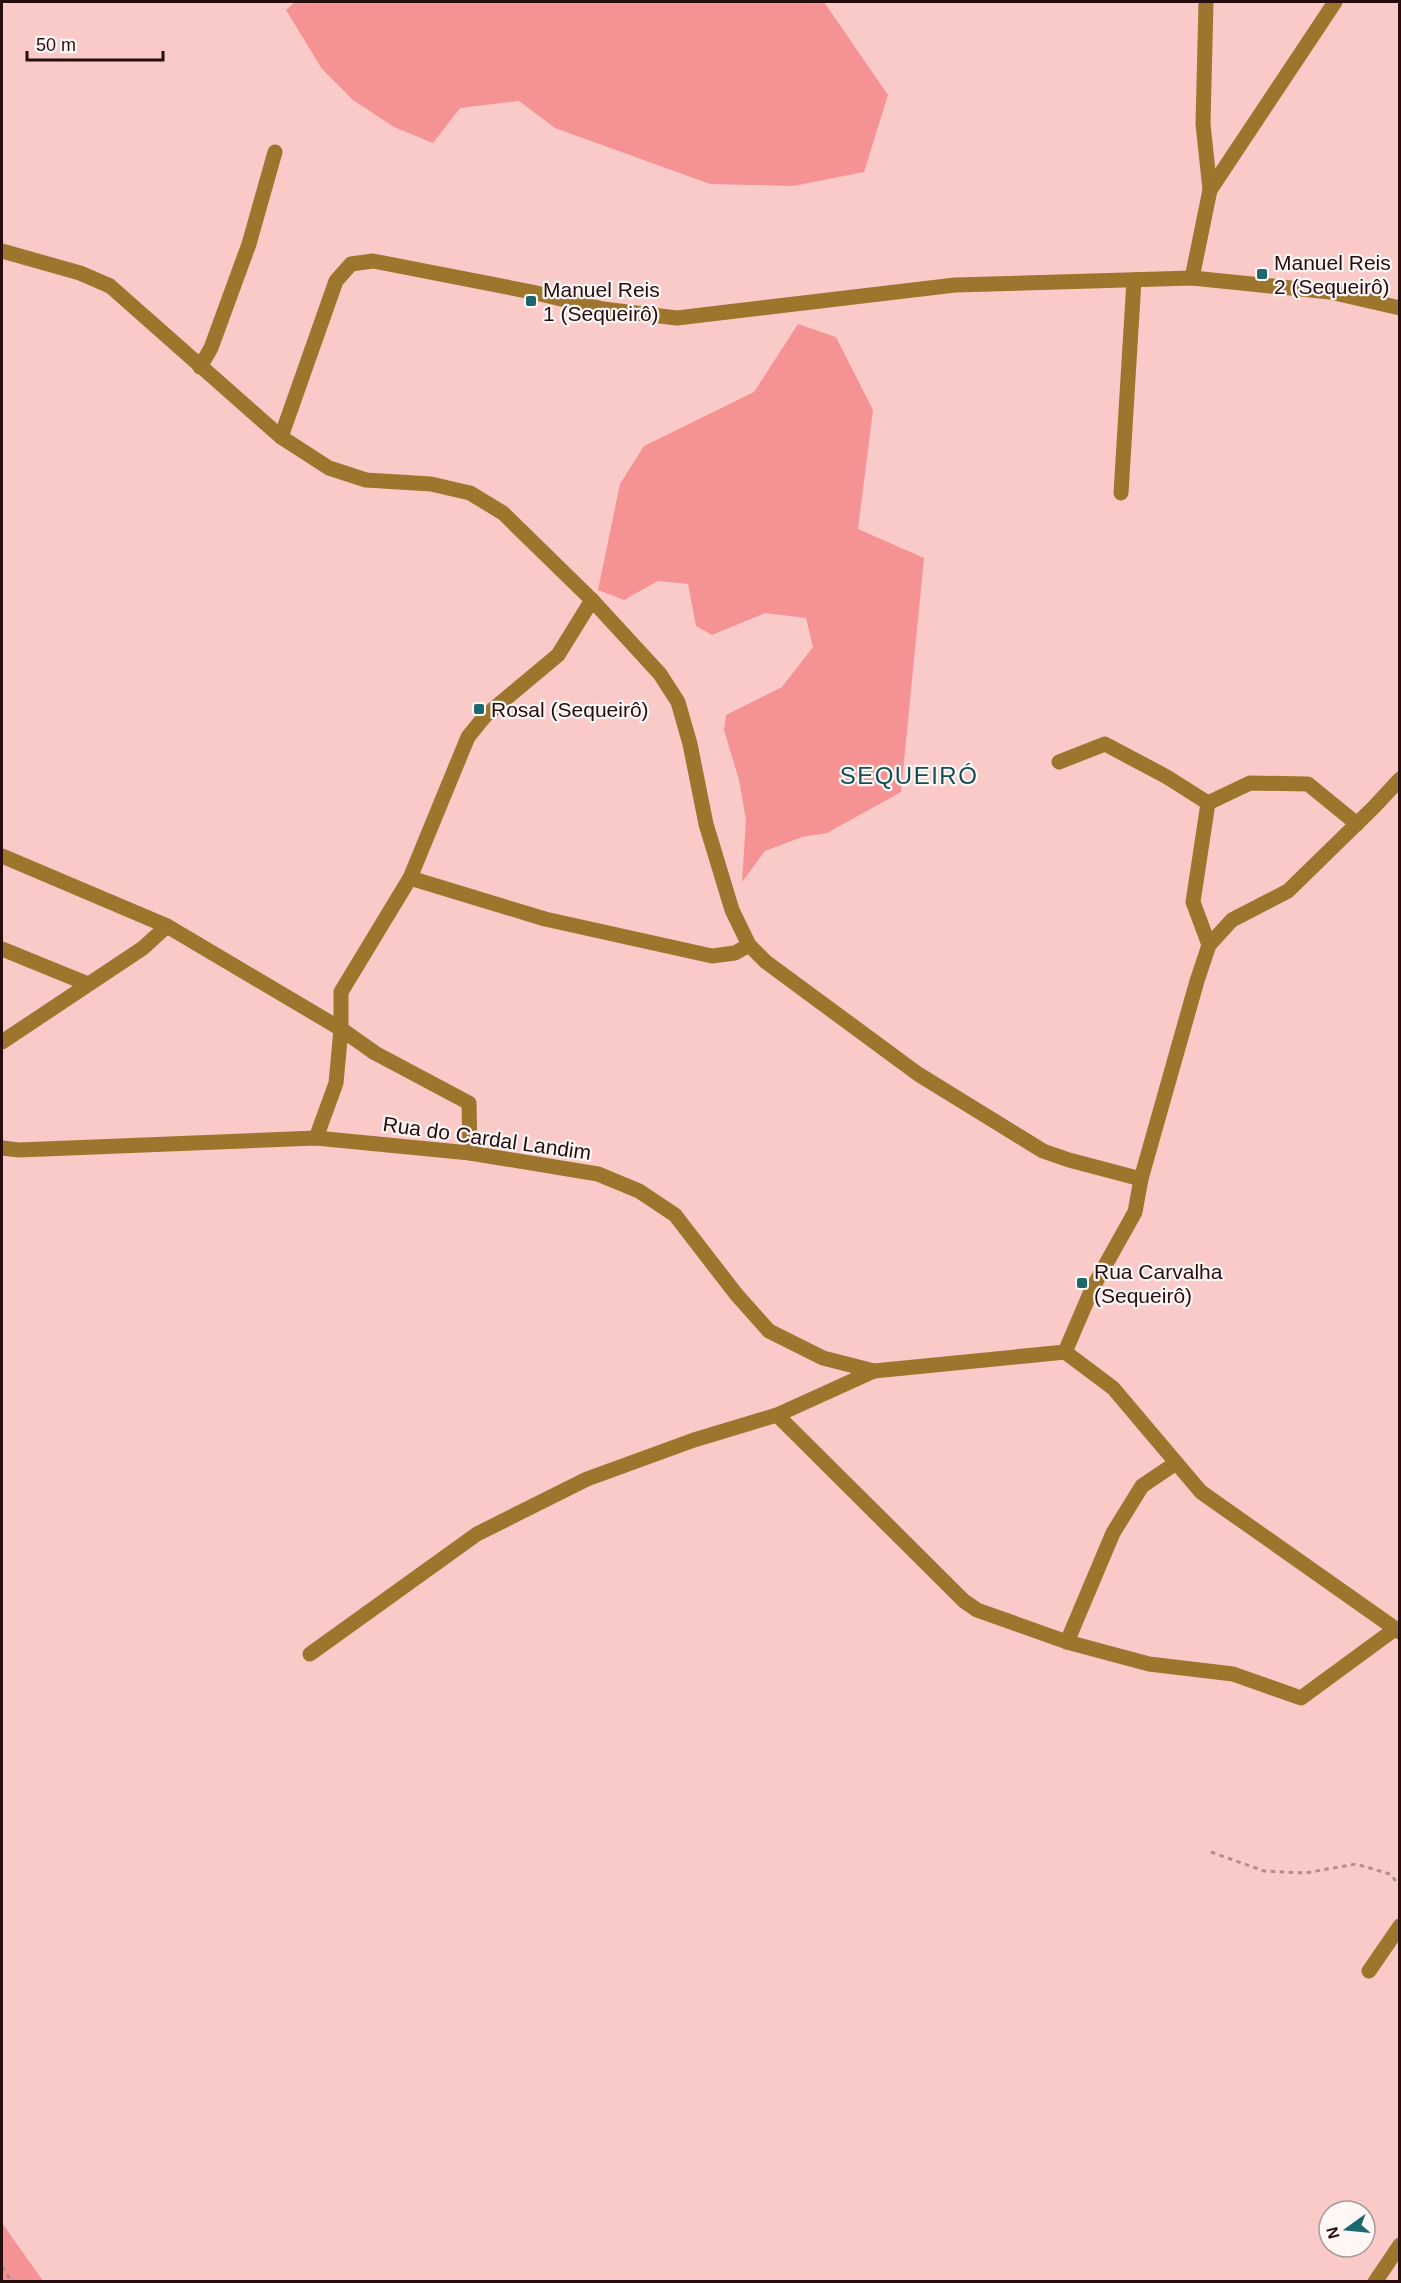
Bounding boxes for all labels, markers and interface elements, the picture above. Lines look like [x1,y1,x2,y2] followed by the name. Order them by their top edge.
[27,24,164,62] scale bar
[36,35,76,55] text: 50 m
[1274,251,1391,298] place label: Manuel Reis 2 (Sequeirô)
[1255,267,1269,281] marker: Manuel Reis 2 (Sequeirô)
[543,278,660,325] place label: Manuel Reis 1 (Sequeirô)
[524,294,538,308] marker: Manuel Reis 1 (Sequeirô)
[491,698,649,721] place label: Rosal (Sequeirô)
[472,702,486,716] marker: Rosal (Sequeirô)
[840,762,978,789] district label: SEQUEIRÓ
[381,1112,593,1164] street label: Rua do Cardal Landim
[1094,1260,1223,1307] place label: Rua Carvalha (Sequeirô)
[1075,1276,1089,1290] marker: Rua Carvalha (Sequeirô)
[1317,2199,1377,2259] north arrow
[1323,2225,1343,2241] text: N

